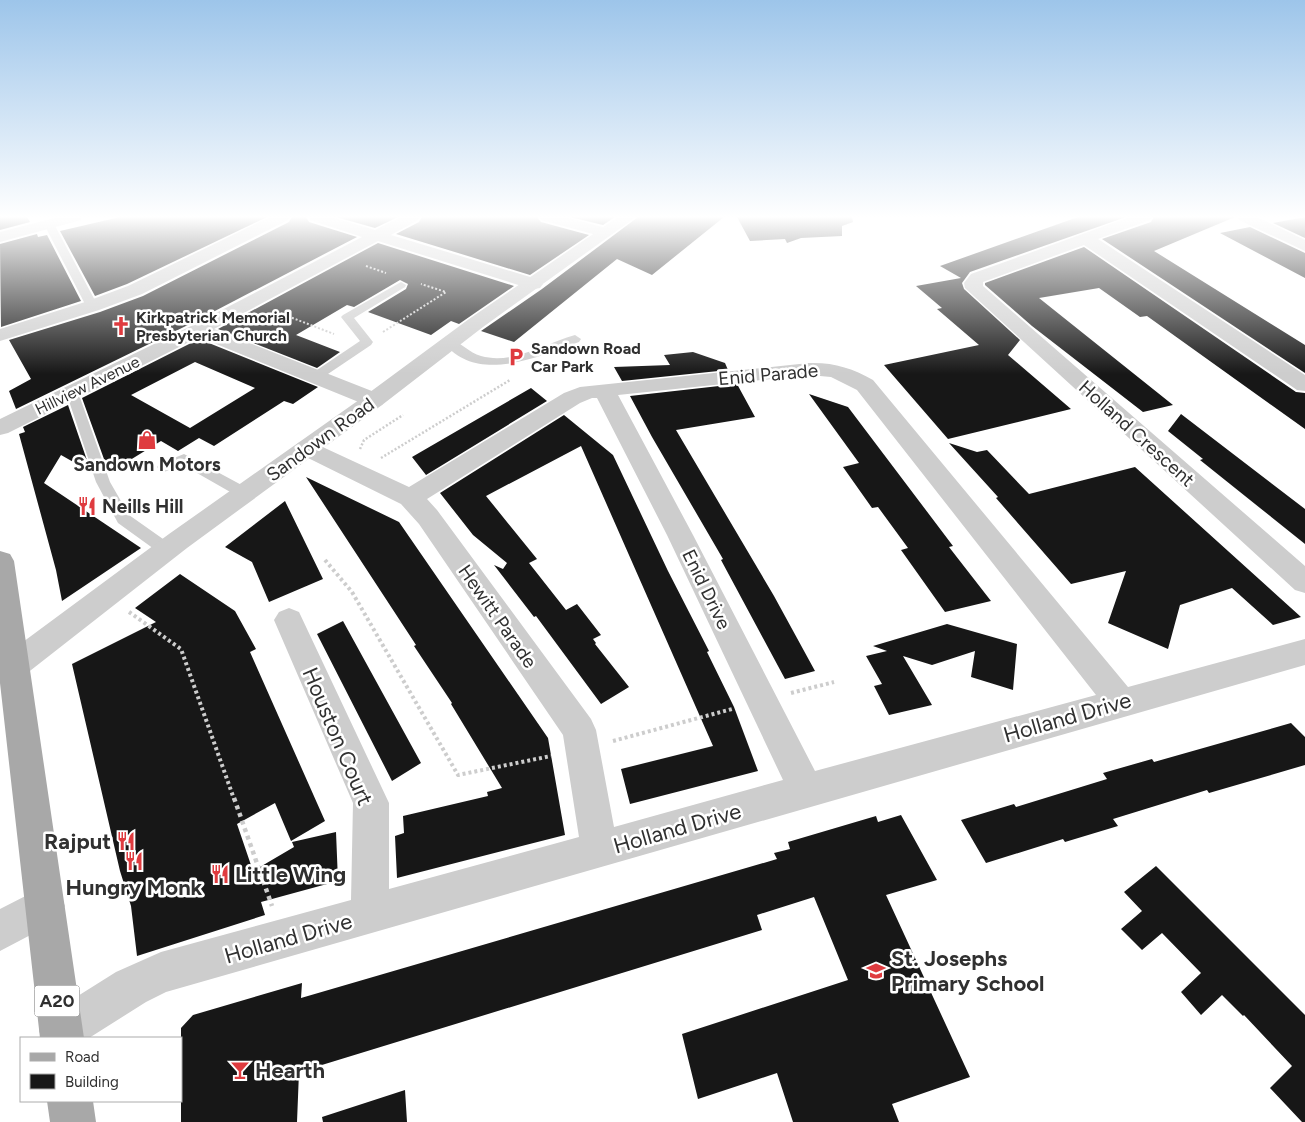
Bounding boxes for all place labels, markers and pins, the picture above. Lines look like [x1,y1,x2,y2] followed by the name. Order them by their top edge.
[136,308,290,345] place label: Kirkpatrick Memorial Presbyterian Church
[110,315,132,337] church icon: Kirkpatrick Memorial Presbyterian Church
[531,339,641,376] place label: Sandown Road Car Park
[505,346,527,368] parking icon: Sandown Road Car Park
[136,429,158,451] shop icon: Sandown Motors
[73,453,221,476] place label: Sandown Motors
[76,495,98,517] restaurant icon: Neills Hill
[102,495,184,518] place label: Neills Hill
[44,828,111,855] place label: Rajput
[115,830,137,852] restaurant icon: Rajput
[123,850,145,872] restaurant icon: Hungry Monk
[235,861,346,888] place label: Little Wing
[209,863,231,885] restaurant icon: Little Wing
[66,874,203,901] place label: Hungry Monk
[891,945,1044,997] place label: St. Josephs Primary School
[865,960,887,982] school or university icon: St. Josephs Primary School
[255,1057,325,1084] place label: Hearth
[229,1059,251,1081] bar icon: Hearth

